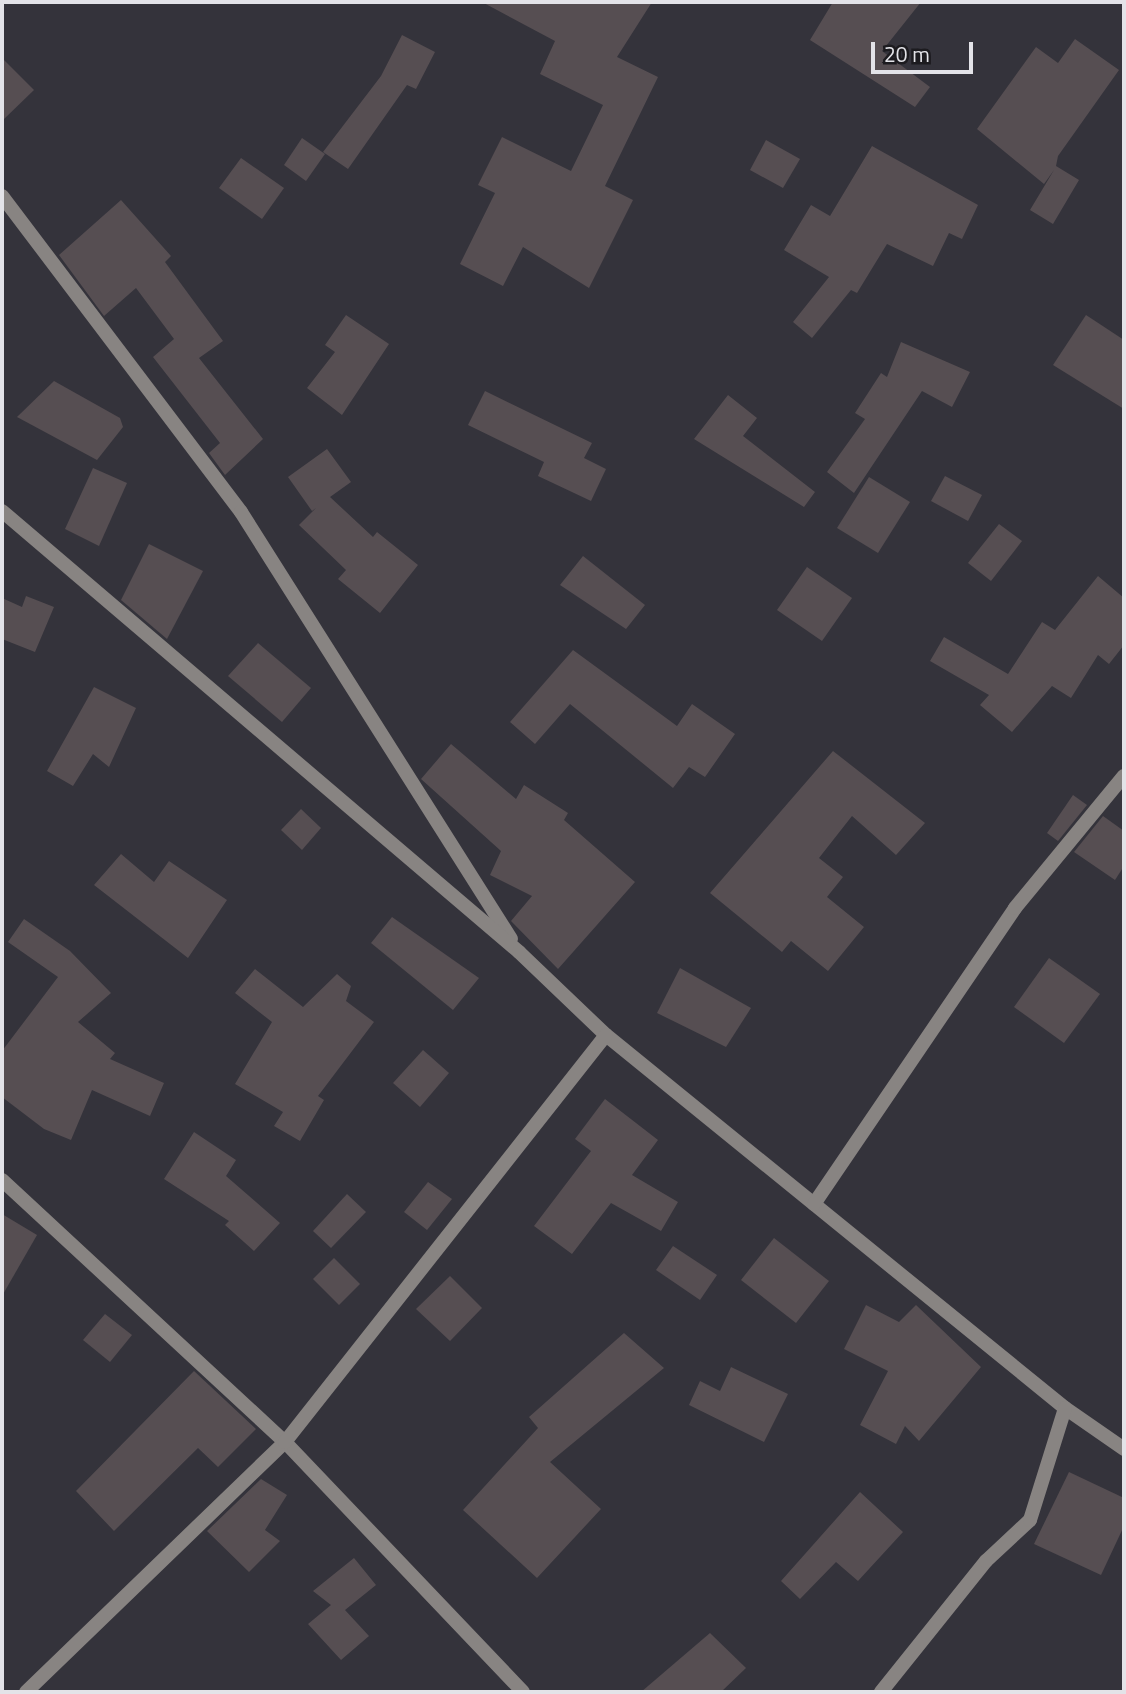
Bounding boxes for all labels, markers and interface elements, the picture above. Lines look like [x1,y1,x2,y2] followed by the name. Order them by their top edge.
[874,28,976,72] scale bar
[884,38,930,70] text: 20 m

